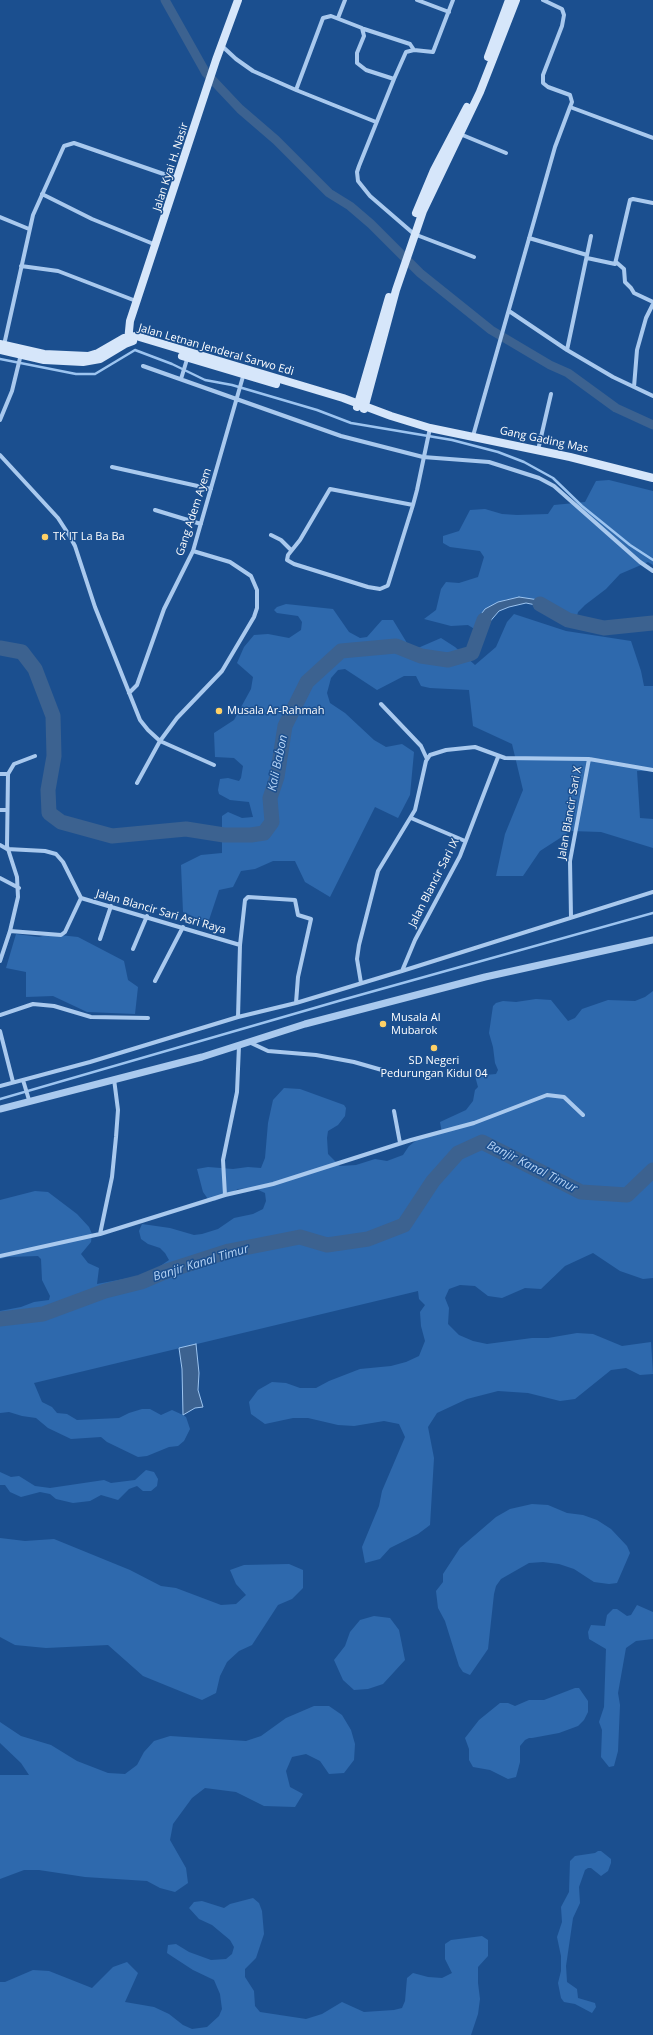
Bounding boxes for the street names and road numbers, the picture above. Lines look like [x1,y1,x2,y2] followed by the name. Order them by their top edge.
[150,121,192,213] street label: Jalan Kyai H. Nasir
[137,321,295,379] street label: Jalan Letnan Jenderal Sarwo Edi
[499,424,589,456] street label: Gang Gading Mas
[174,466,214,558] street label: Gang Adem Ayem
[555,765,585,861] street label: Jalan Blancir Sari X
[406,837,462,929] street label: Jalan Blancir Sari IX
[94,887,228,937] street label: Jalan Blancir Sari Asri Raya

